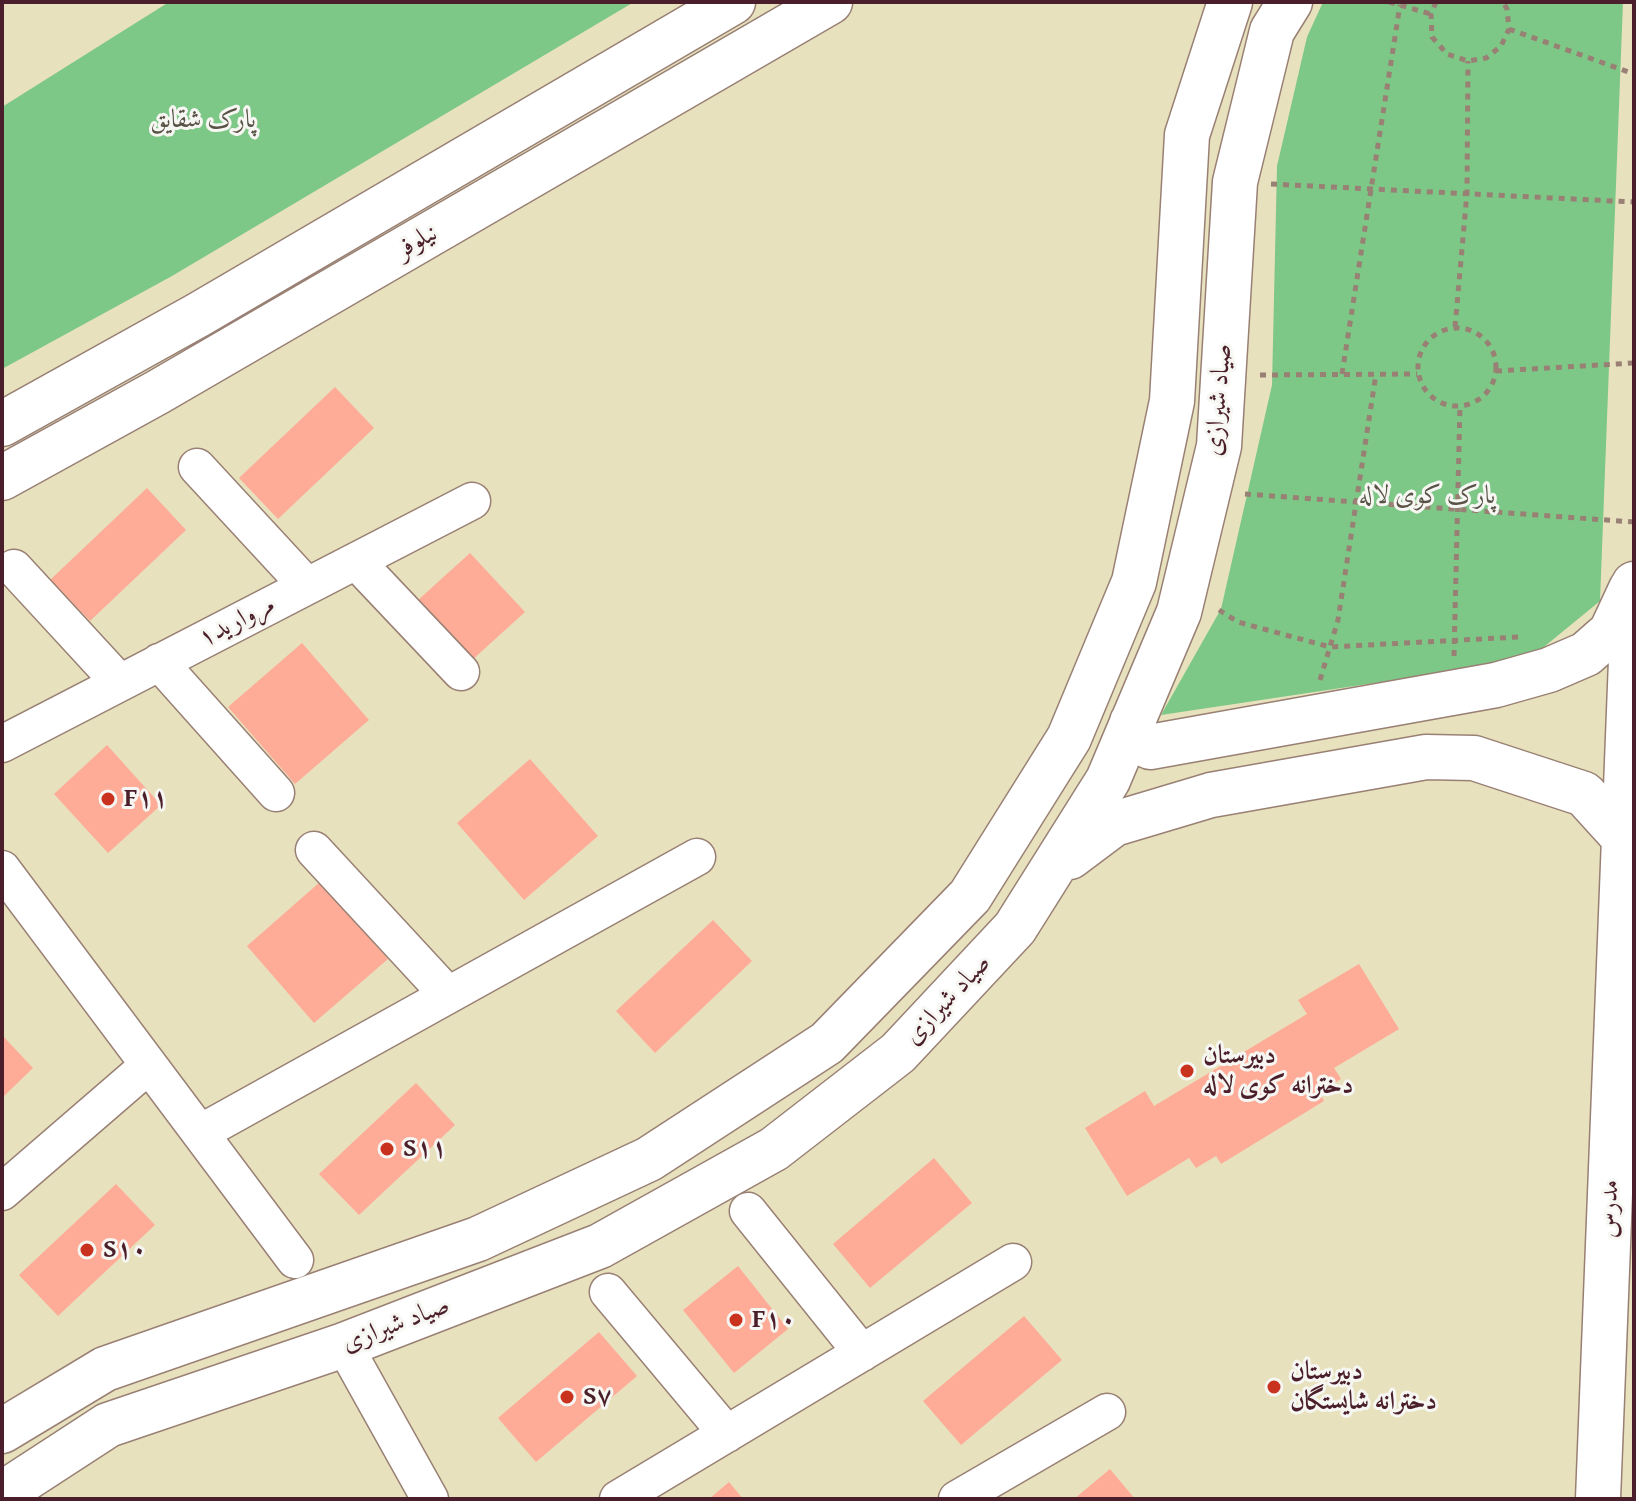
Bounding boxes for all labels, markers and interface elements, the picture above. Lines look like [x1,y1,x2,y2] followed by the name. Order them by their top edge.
[150,104,256,136] park label: پارک شقایق
[391,218,443,266] street label: نیلوفر
[1199,342,1239,458] street label: صیاد شیرازی
[1358,480,1496,512] park label: پارک کوی لاله
[193,589,281,655] street label: مروارید۱
[124,783,168,815] place label: F۱۱
[99,790,117,808] marker: F۱۱
[898,948,998,1052] street label: صیاد شیرازی
[1203,1040,1353,1102] place label: دبیرستان دخترانه کوی لاله
[1178,1062,1196,1080] marker: دبیرستان دخترانه کوی لاله
[403,1133,447,1165] place label: S۱۱
[378,1140,396,1158] marker: S۱۱
[1593,1179,1627,1239] street label: مدرس
[103,1234,147,1266] place label: S۱۰
[78,1241,96,1259] marker: S۱۰
[338,1290,454,1360] street label: صیاد شیرازی
[752,1304,796,1336] place label: F۱۰
[727,1311,745,1329] marker: F۱۰
[1290,1356,1437,1418] place label: دبیرستان دخترانه شایستگان
[1265,1378,1283,1396] marker: دبیرستان دخترانه شایستگان
[583,1381,612,1413] place label: S۷
[558,1388,576,1406] marker: S۷

